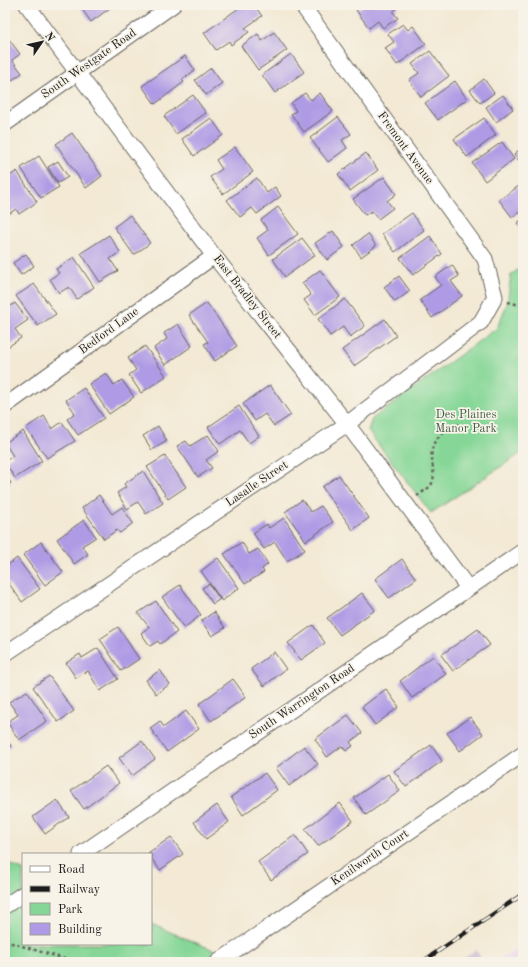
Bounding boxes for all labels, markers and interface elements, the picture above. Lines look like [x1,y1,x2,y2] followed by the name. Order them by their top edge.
[22,22,62,62] north arrow
[39,27,139,101] street label: South Westgate Road
[42,31,56,44] text: N
[375,110,435,187] street label: Fremont Avenue
[211,253,283,341] street label: East Bradley Street
[77,305,141,357] street label: Bedford Lane
[435,409,497,435] park label: Des Plaines Manor Park
[224,459,290,509] street label: Lasalle Street
[247,662,357,742] street label: South Warrington Road
[329,828,411,888] street label: Kenilworth Court
[22,853,152,945] legend
[58,864,85,876] text: Road
[58,884,101,896] text: Railway
[58,904,83,916] text: Park
[58,924,102,936] text: Building

